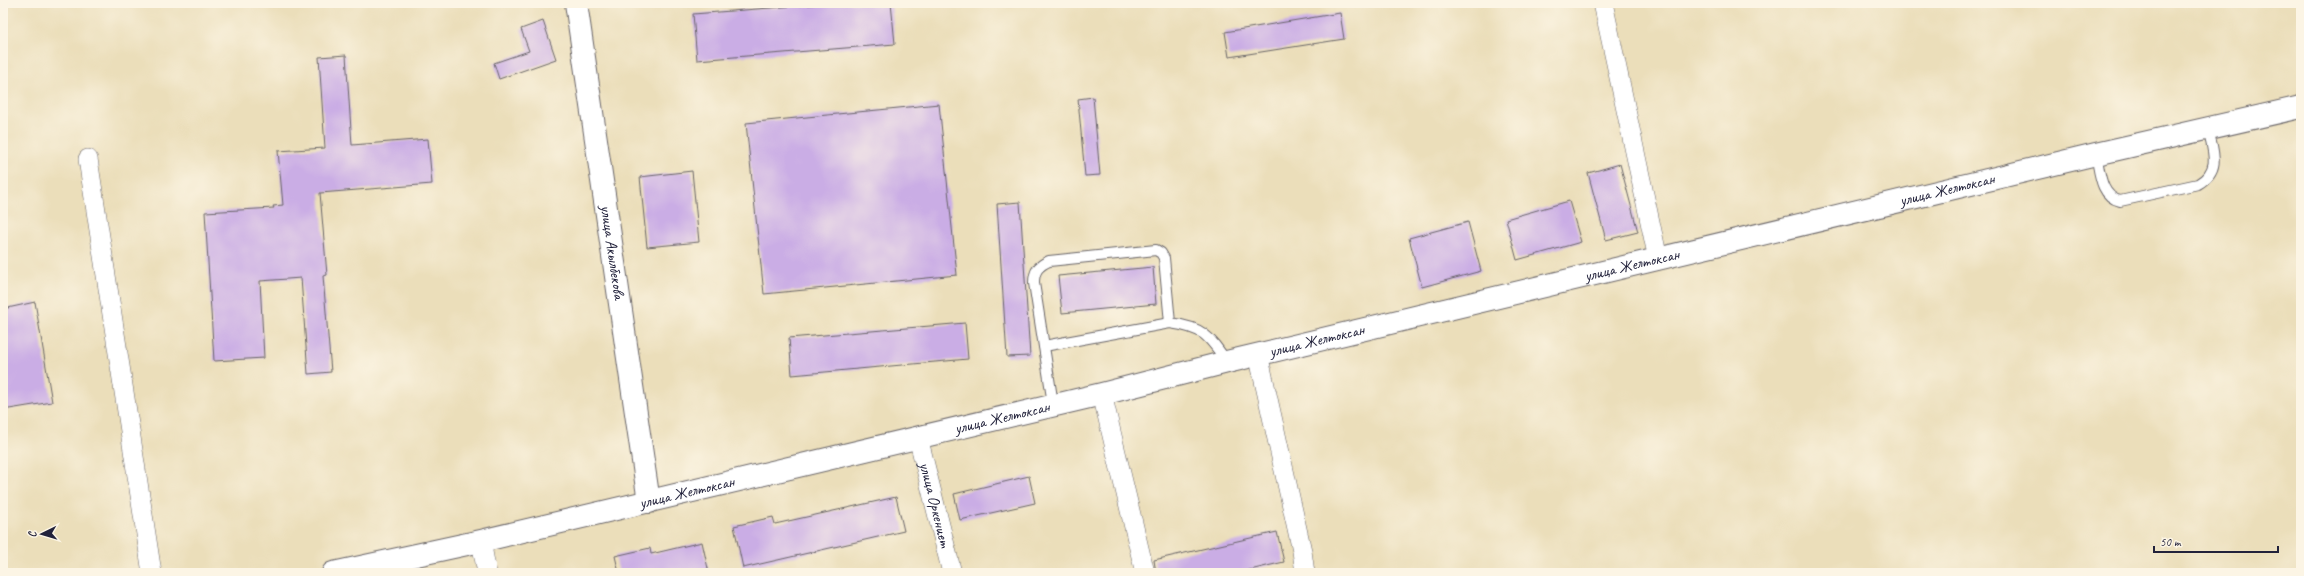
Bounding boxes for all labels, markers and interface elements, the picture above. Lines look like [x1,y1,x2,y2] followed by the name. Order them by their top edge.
[1897,168,1998,211] street label: улица Желтоксан
[596,203,629,302] street label: улица Акылбекова
[1581,244,1683,286] street label: улица Желтоксан
[1266,319,1368,362] street label: улица Желтоксан
[952,396,1053,439] street label: улица Желтоксан
[914,459,956,551] street label: улица Оркениет
[636,471,738,513] street label: улица Желтоксан
[22,514,62,554] north arrow
[2154,528,2278,554] scale bar
[25,530,39,538] text: С
[2160,534,2182,550] text: 50 m

